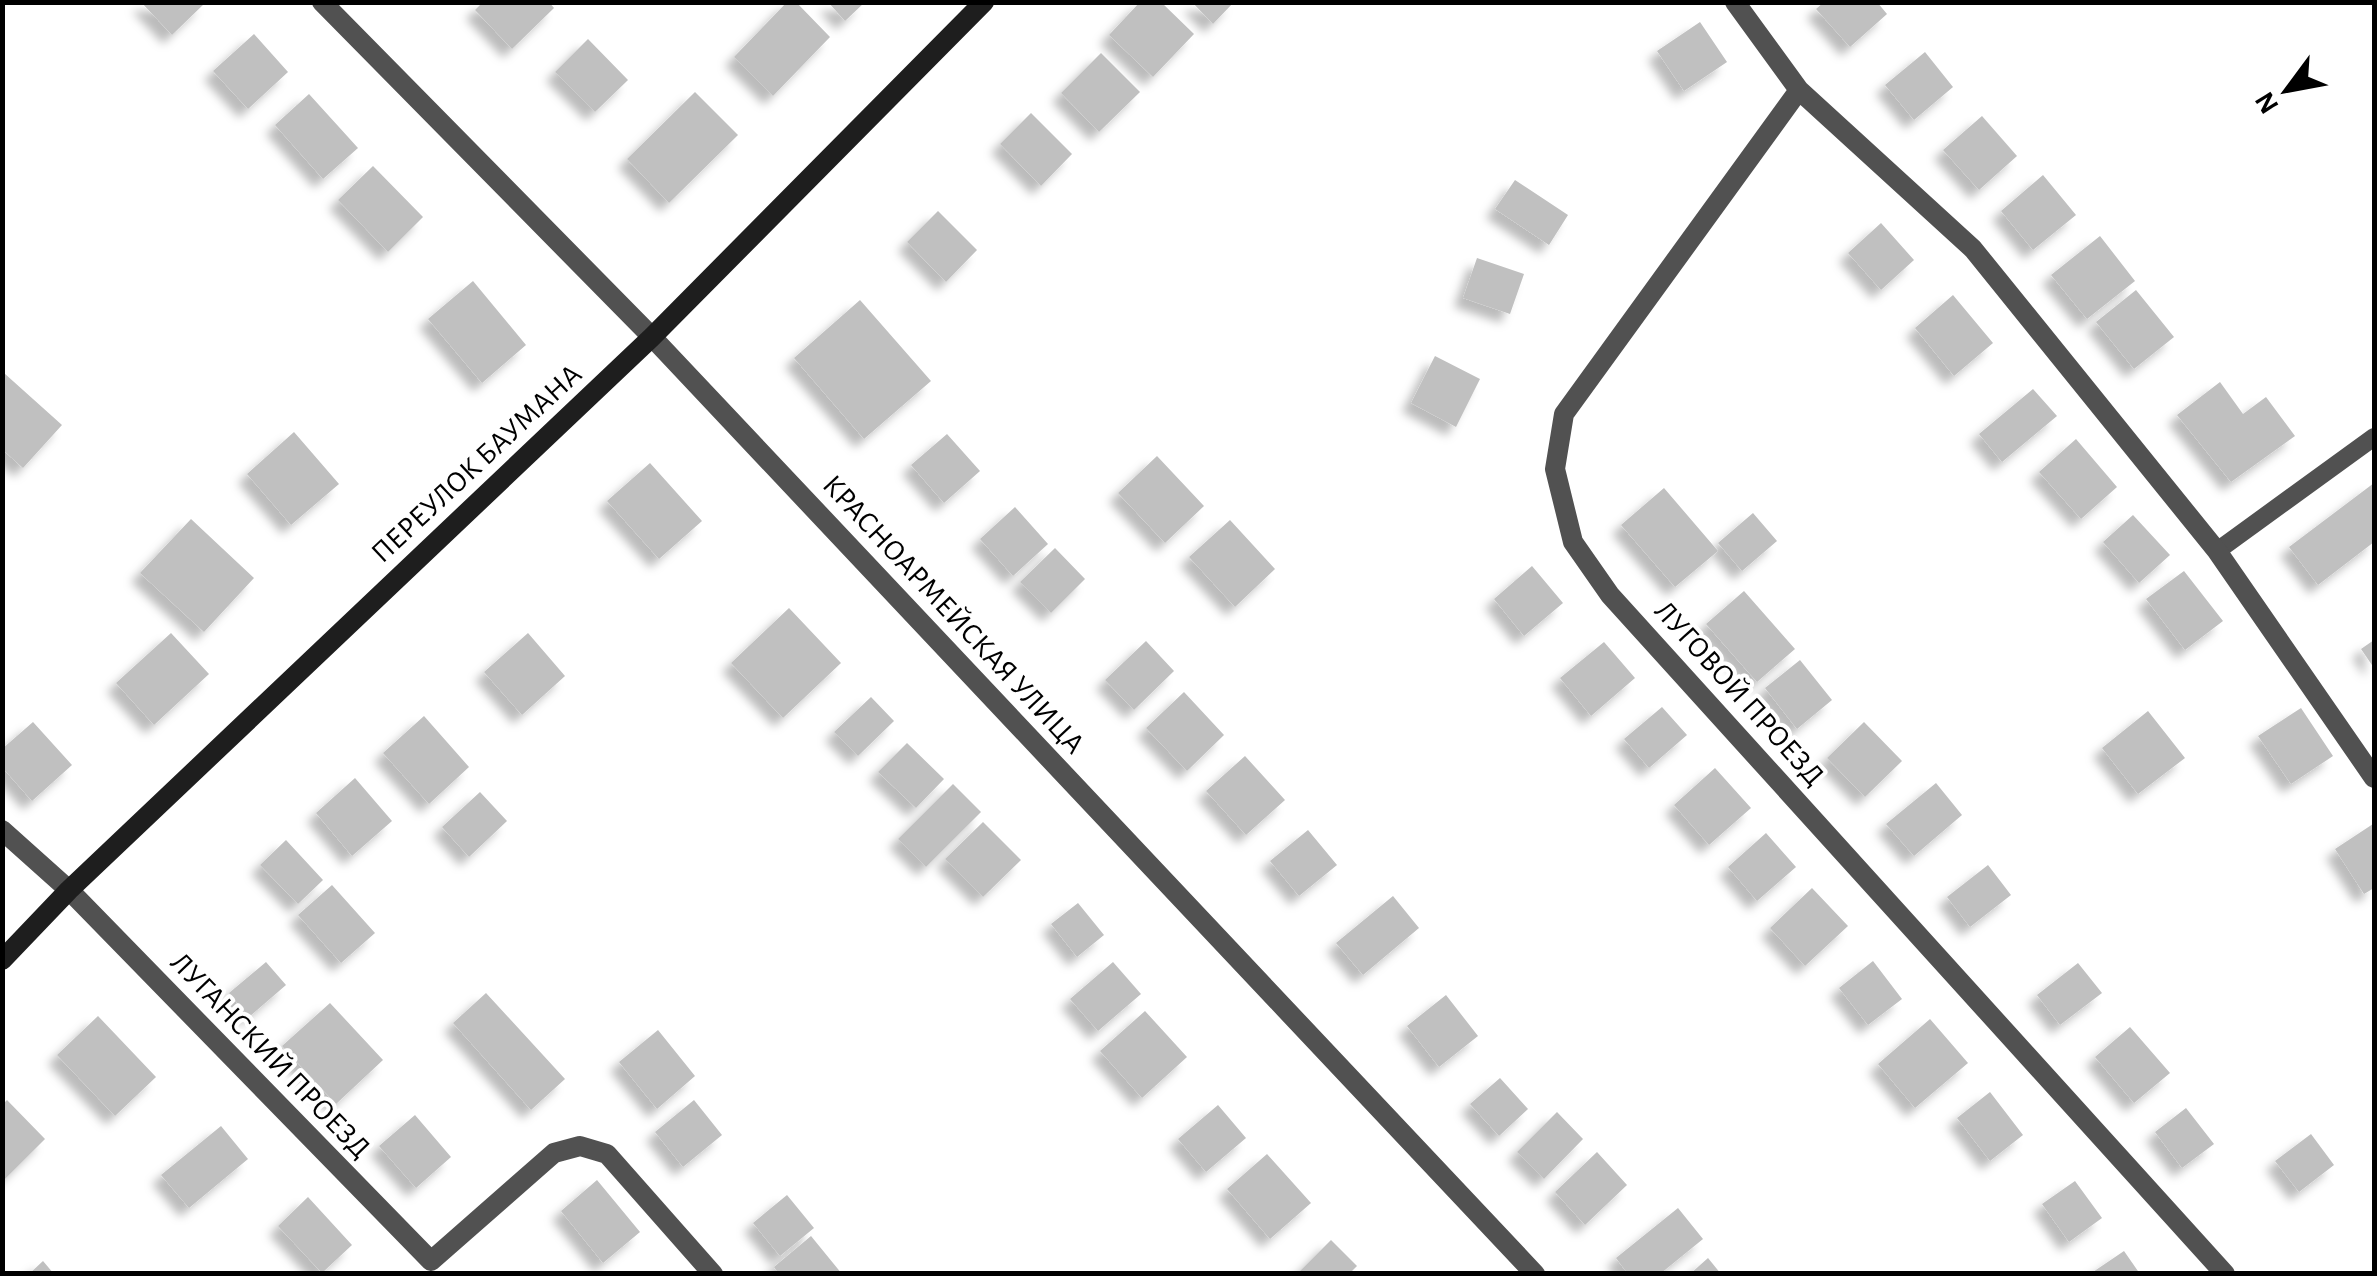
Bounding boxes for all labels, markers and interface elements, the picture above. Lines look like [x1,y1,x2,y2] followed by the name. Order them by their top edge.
[2237,40,2337,140] north arrow
[2250,87,2285,118] text: N
[366,359,588,569] street label: ПЕРЕУЛОК БАУМАНА
[817,469,1091,760] street label: КРАСНОАРМЕЙСКАЯ УЛИЦА
[1649,595,1830,792] street label: ЛУГОВОЙ ПРОЕЗД
[165,946,377,1164] street label: ЛУГАНСКИЙ ПРОЕЗД

